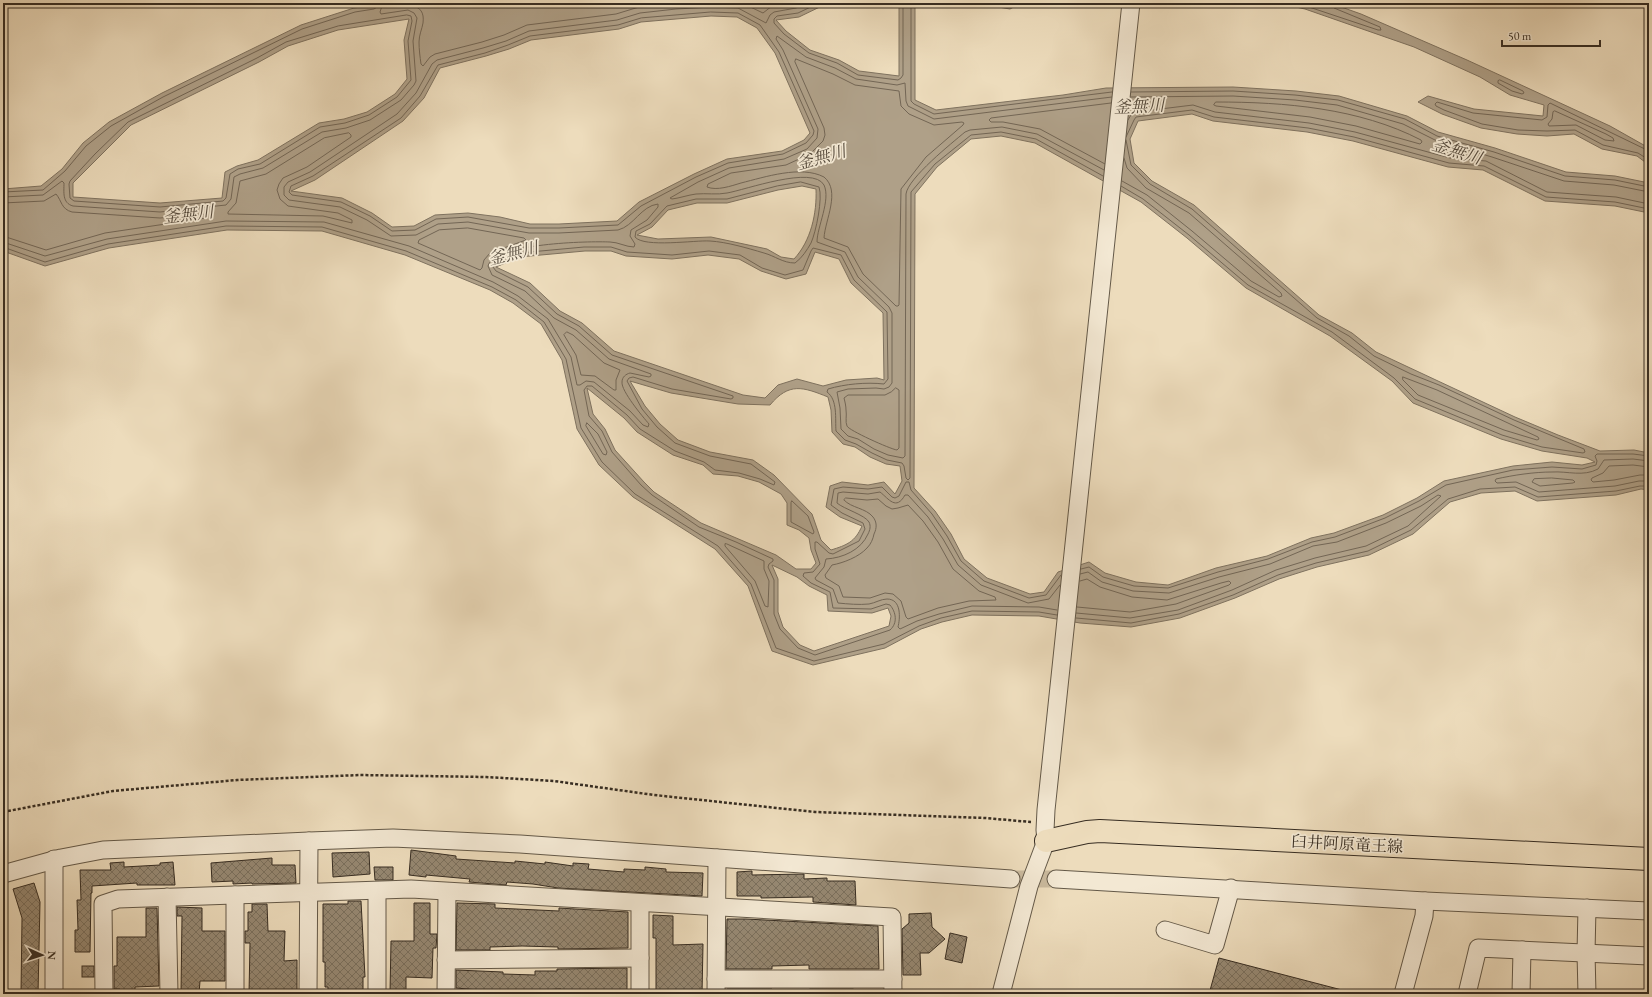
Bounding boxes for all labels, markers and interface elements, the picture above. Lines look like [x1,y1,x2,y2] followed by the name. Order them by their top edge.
[1502,22,1600,48] scale bar
[1508,28,1532,44] text: 50 m
[1113,94,1167,118] water label: 釜無川
[1429,133,1487,170] water label: 釜無川
[793,139,850,175] water label: 釜無川
[161,200,217,228] water label: 釜無川
[486,236,542,270] water label: 釜無川
[1291,831,1403,857] street label: 臼井阿原竜王線
[22,935,62,975] north arrow
[45,951,59,960] text: N

